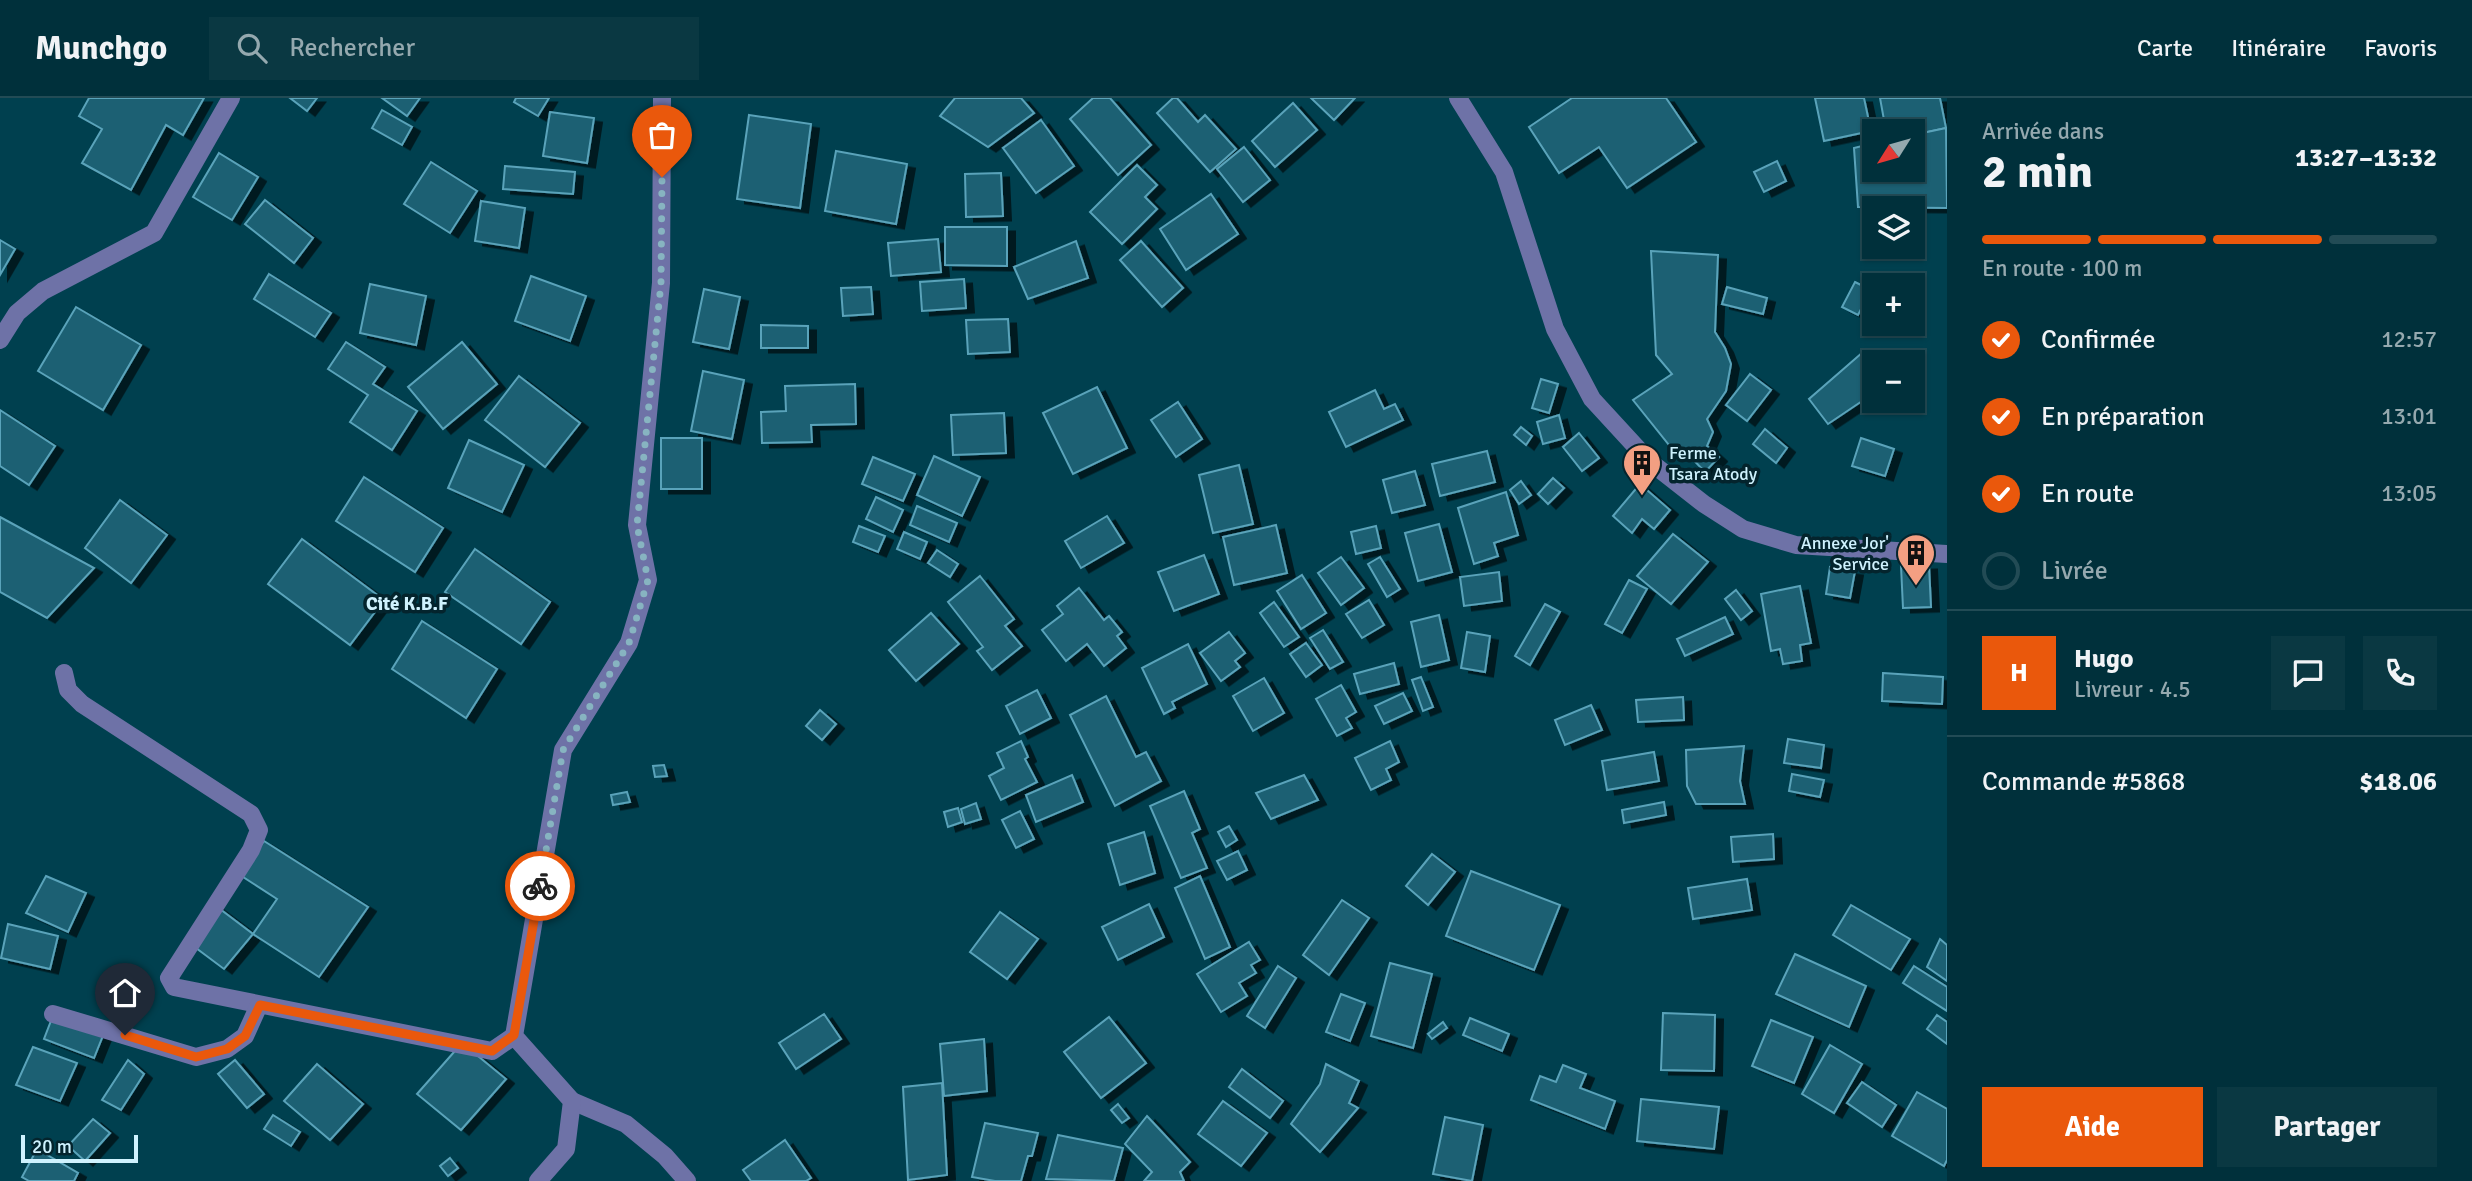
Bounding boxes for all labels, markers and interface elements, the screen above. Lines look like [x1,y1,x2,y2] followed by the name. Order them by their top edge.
[209,17,699,80] search box
[35,28,167,69] text: Munchgo
[233,29,271,67] icon: search
[289,32,415,64] text: Rechercher
[2137,33,2193,63] text: Carte
[2231,33,2326,63] text: Itinéraire
[2364,33,2437,63] text: Favoris
[632,105,692,177] pin
[643,116,681,154] icon: bag
[1982,117,2104,146] text: Arrivée dans
[1862,119,1925,182] north arrow
[1862,119,1925,413] map controls
[2295,142,2437,174] text: 13:27–13:32
[1982,144,2093,200] text: 2 min
[1862,196,1925,259] button: layers
[1982,254,2142,283] text: En route · 100 m
[1862,273,1925,336] button: +
[1982,321,2020,359] icon: check
[2041,324,2156,356] text: Confirmée
[2381,325,2437,354] text: 12:57
[1862,350,1925,413] button: −
[1982,398,2020,436] icon: check
[2041,401,2205,433] text: En préparation
[2381,402,2437,431] text: 13:01
[1621,442,1663,497] building icon: Ferme Tsara Atody
[1669,442,1758,485] place label: Ferme Tsara Atody
[1982,475,2020,513] icon: check
[2041,478,2134,510] text: En route
[2381,479,2437,508] text: 13:05
[1801,532,1889,575] place label: Annexe Jor' Service
[1895,532,1937,587] building icon: Annexe Jor' Service
[2041,555,2108,587] text: Livrée
[366,592,448,616] district label: Cité K.B.F
[2271,636,2345,710] button: chat
[2363,636,2437,710] button: phone
[2074,643,2134,675] text: Hugo
[2010,657,2028,689] text: H
[2074,675,2191,704] text: Livreur · 4.5
[1982,766,2185,798] text: Commande #5868
[2359,766,2437,798] text: $18.06
[505,851,575,921] courier
[521,867,559,905] icon: bike
[95,963,155,1035] pin
[106,974,144,1012] icon: home
[1982,1087,2203,1167] button: Aide
[2217,1087,2437,1167] button: Partager
[21,1132,138,1164] scale bar
[32,1135,72,1159] text: 20 m

